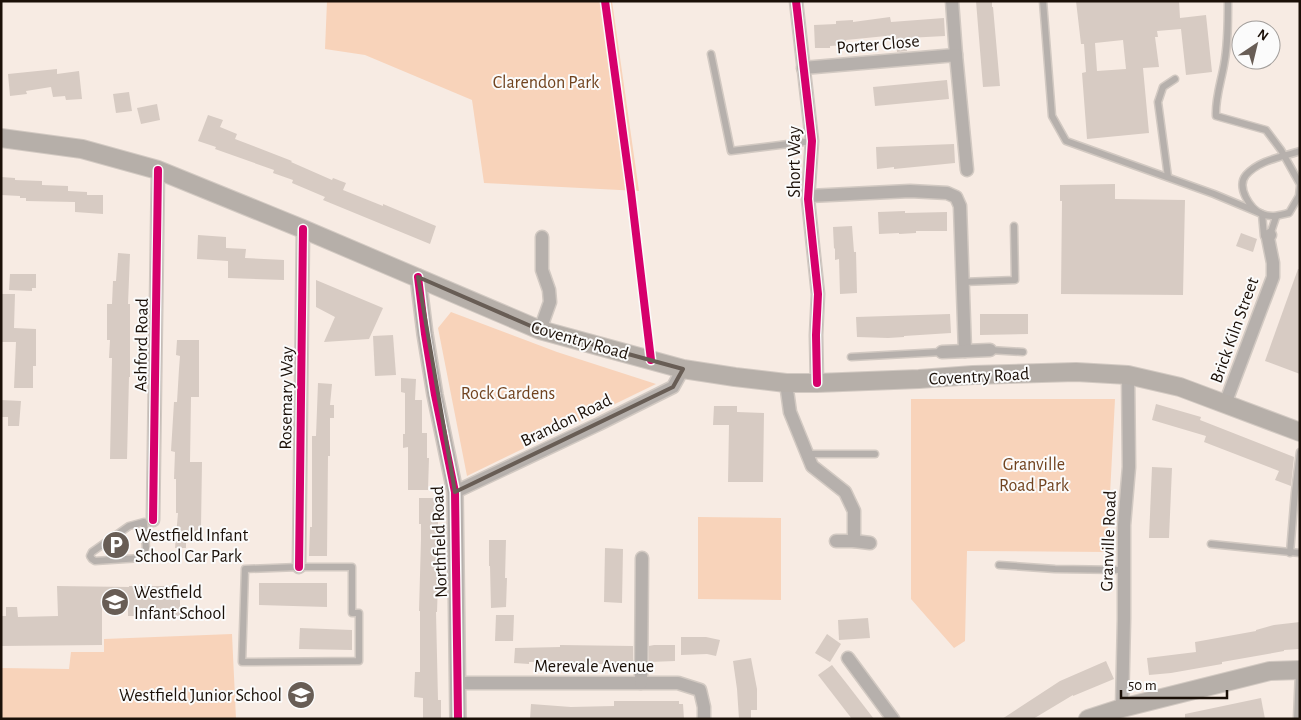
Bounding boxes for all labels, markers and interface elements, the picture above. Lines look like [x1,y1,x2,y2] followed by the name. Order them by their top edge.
[1231,20,1281,70] north arrow
[1255,27,1271,44] text: N
[836,32,920,58] street label: Porter Close
[493,74,600,92] park label: Clarendon Park
[786,126,804,198] street label: Short Way
[1207,275,1262,386] street label: Brick Kiln Street
[132,298,152,392] street label: Ashford Road
[529,318,631,364] street label: Coventry Road
[277,346,297,450] street label: Rosemary Way
[928,365,1030,389] street label: Coventry Road
[461,385,555,403] park label: Rock Gardens
[518,391,615,451] street label: Brandon Road
[999,456,1070,495] park label: Granville Road Park
[429,486,451,598] street label: Northfield Road
[1098,490,1120,592] street label: Granville Road
[135,527,248,566] place label: Westfield Infant School Car Park
[101,530,131,560] parking icon: Westfield Infant School Car Park
[134,584,226,623] place label: Westfield Infant School
[100,587,130,617] school or university icon: Westfield Infant School
[534,658,654,676] street label: Merevale Avenue
[1121,668,1227,700] scale bar
[1128,678,1157,693] text: 50 m
[286,680,316,710] school or university icon: Westfield Junior School
[119,687,282,705] place label: Westfield Junior School

